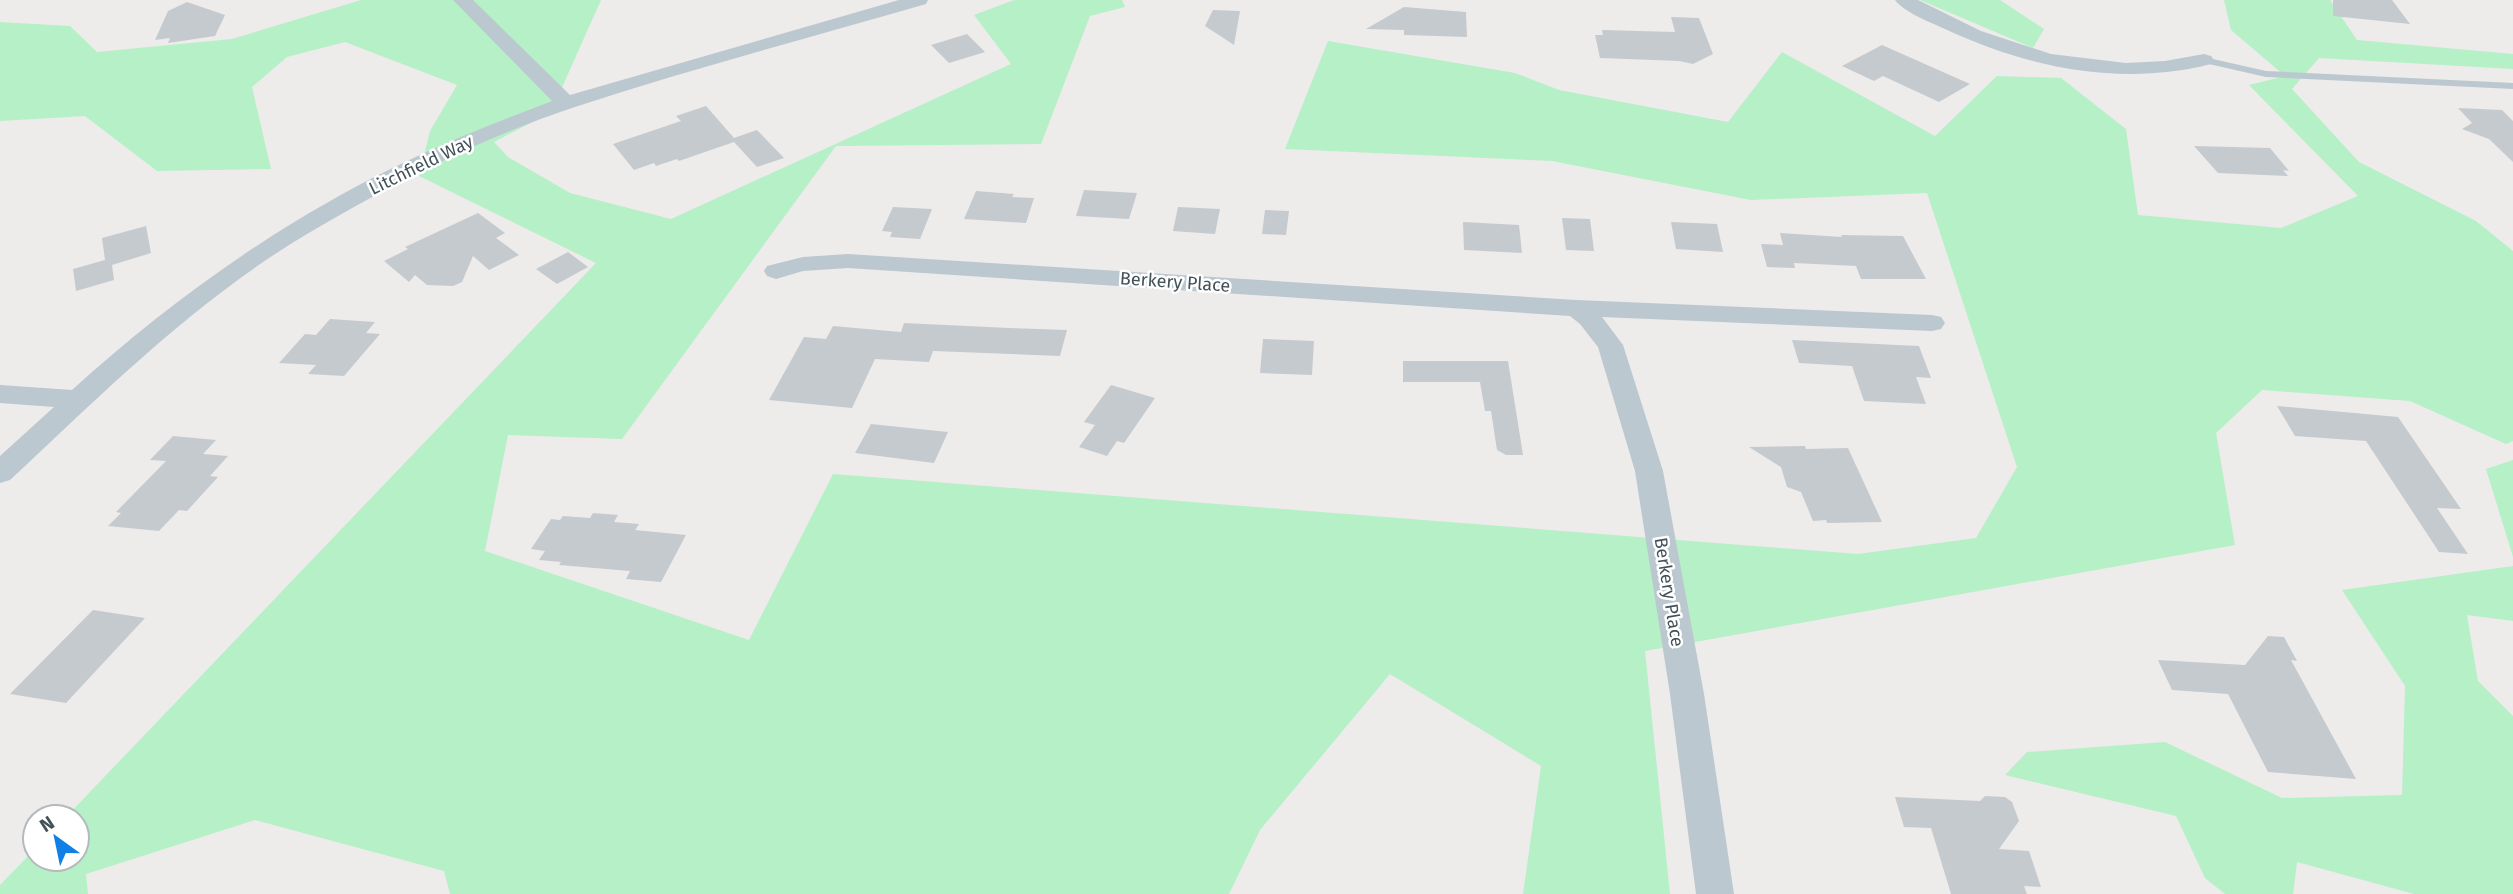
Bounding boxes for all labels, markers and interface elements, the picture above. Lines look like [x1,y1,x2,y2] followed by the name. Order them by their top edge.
[365,130,477,200] street label: Litchfield Way
[1119,267,1231,297] street label: Berkery Place
[1649,536,1689,648] street label: Berkery Place
[21,803,91,873] north arrow
[35,811,59,837] text: N

